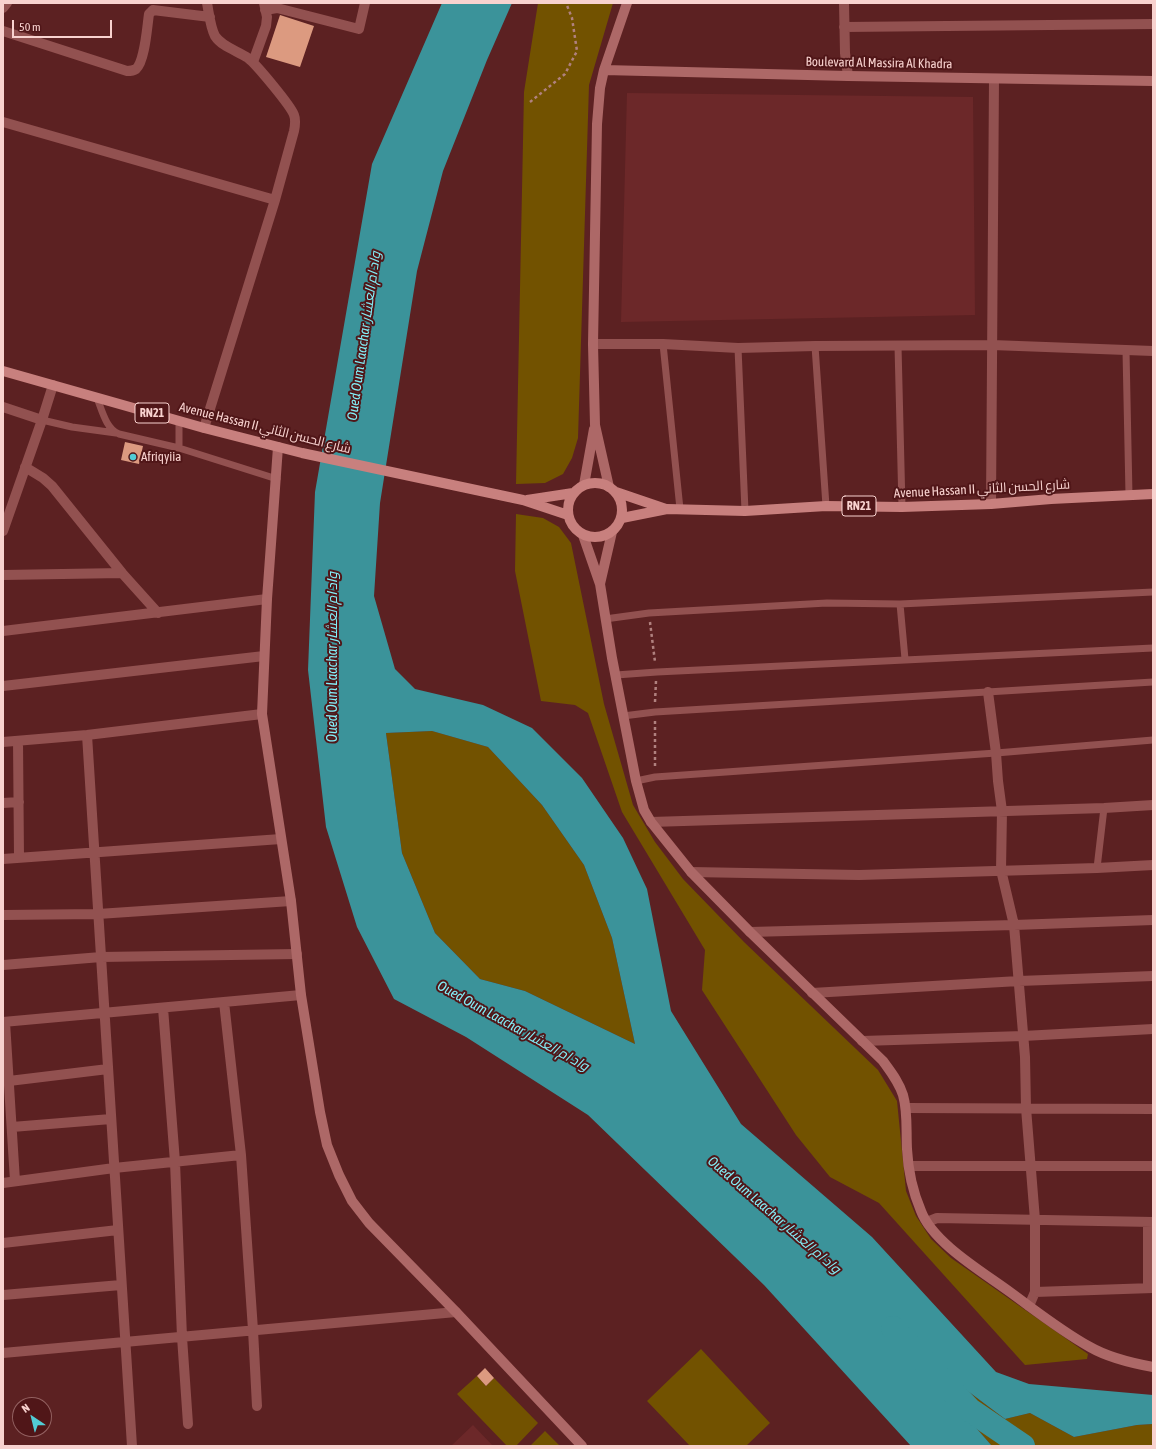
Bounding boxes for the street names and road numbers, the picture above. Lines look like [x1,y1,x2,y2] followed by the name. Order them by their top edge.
[806,54,952,72] street label: Boulevard Al Massira Al Khadra
[178,399,352,457] street label: Avenue Hassan II شارع الحسن الثاني
[135,403,169,423] road number: RN21
[893,477,1071,501] street label: Avenue Hassan II شارع الحسن الثاني
[842,496,876,516] road number: RN21

